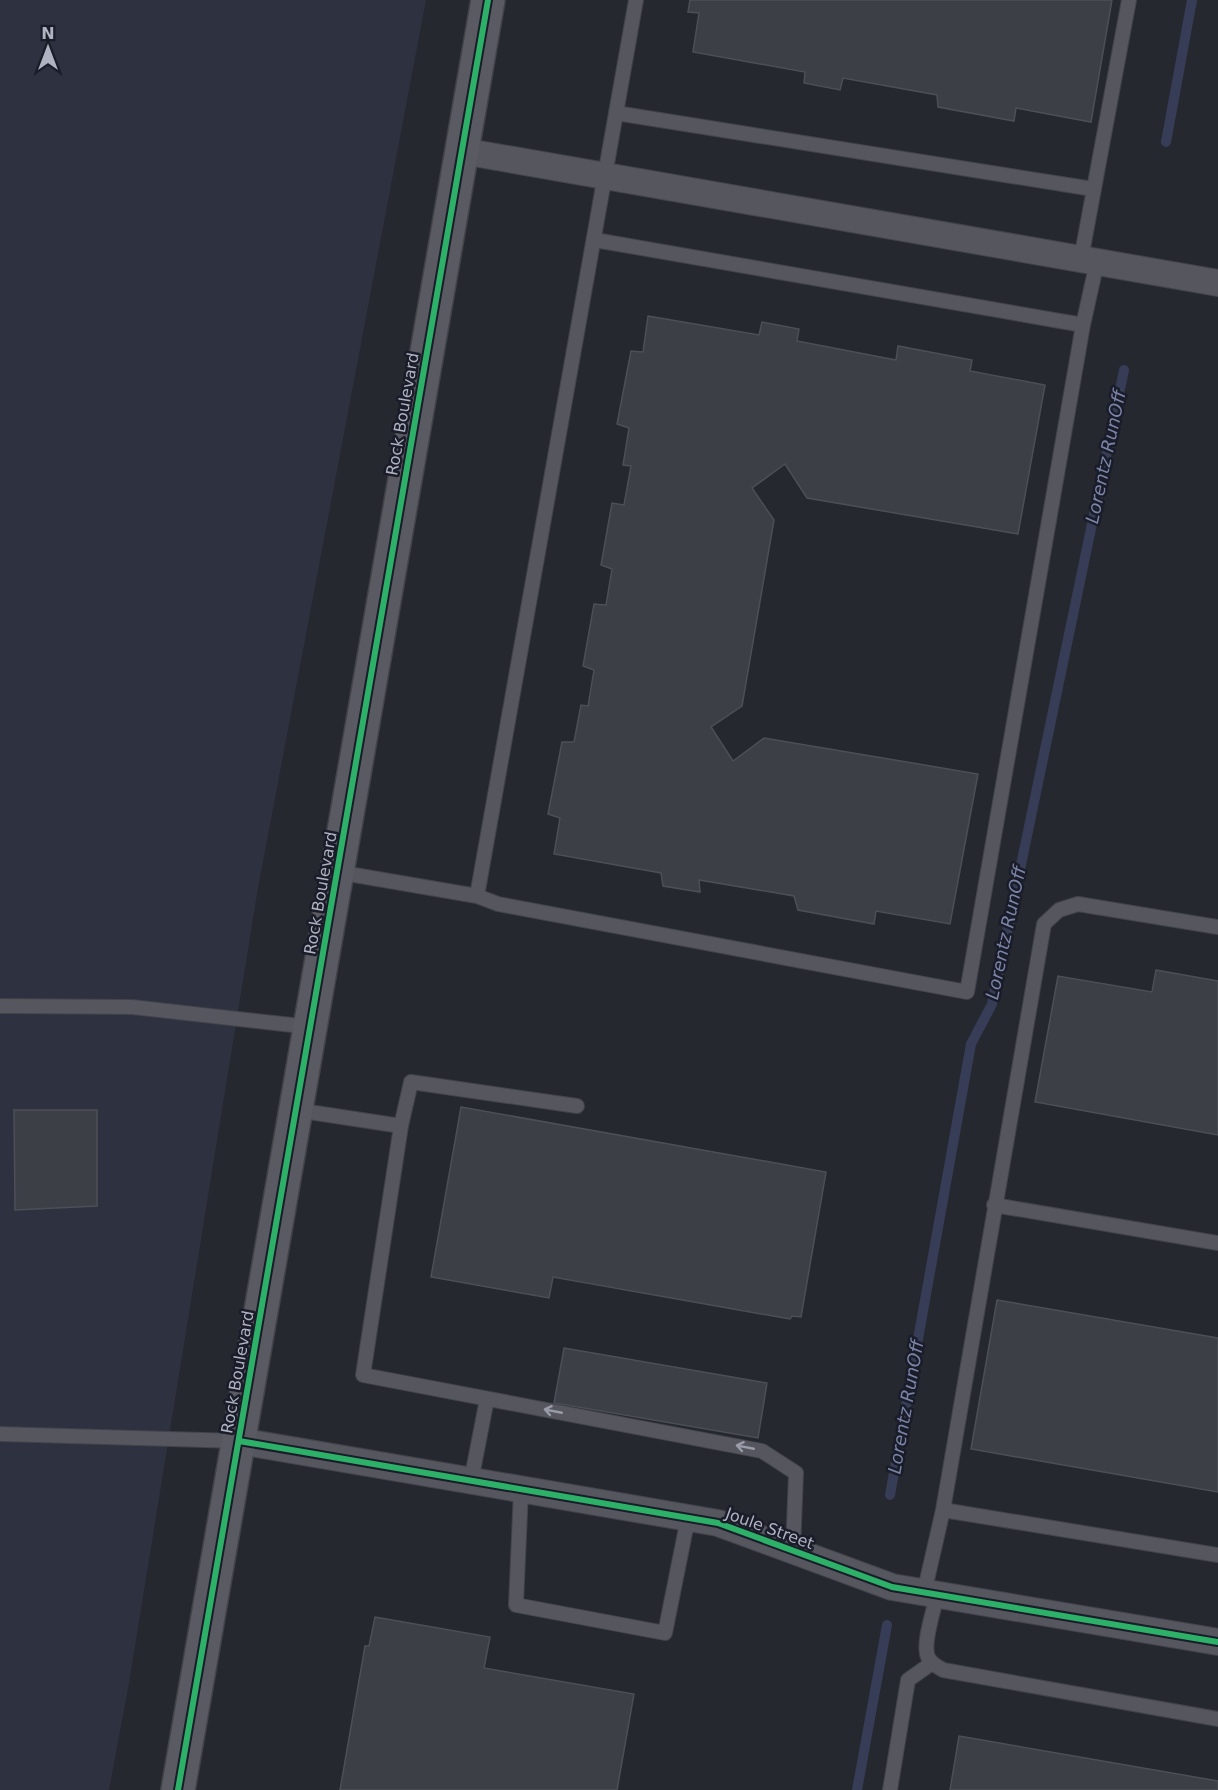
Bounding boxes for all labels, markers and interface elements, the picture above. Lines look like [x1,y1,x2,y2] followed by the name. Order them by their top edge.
[18,18,78,78] north arrow
[41,24,55,43] text: N
[382,351,423,477] street label: Rock Boulevard
[1081,386,1130,525] water label: Lorentz RunOff
[300,830,341,956] street label: Rock Boulevard
[981,862,1030,1001] water label: Lorentz RunOff
[217,1309,258,1435] street label: Rock Boulevard
[883,1336,928,1476] water label: Lorentz RunOff
[544,1405,563,1416] one-way arrow
[735,1441,755,1452] one-way arrow
[722,1503,817,1553] street label: Joule Street

